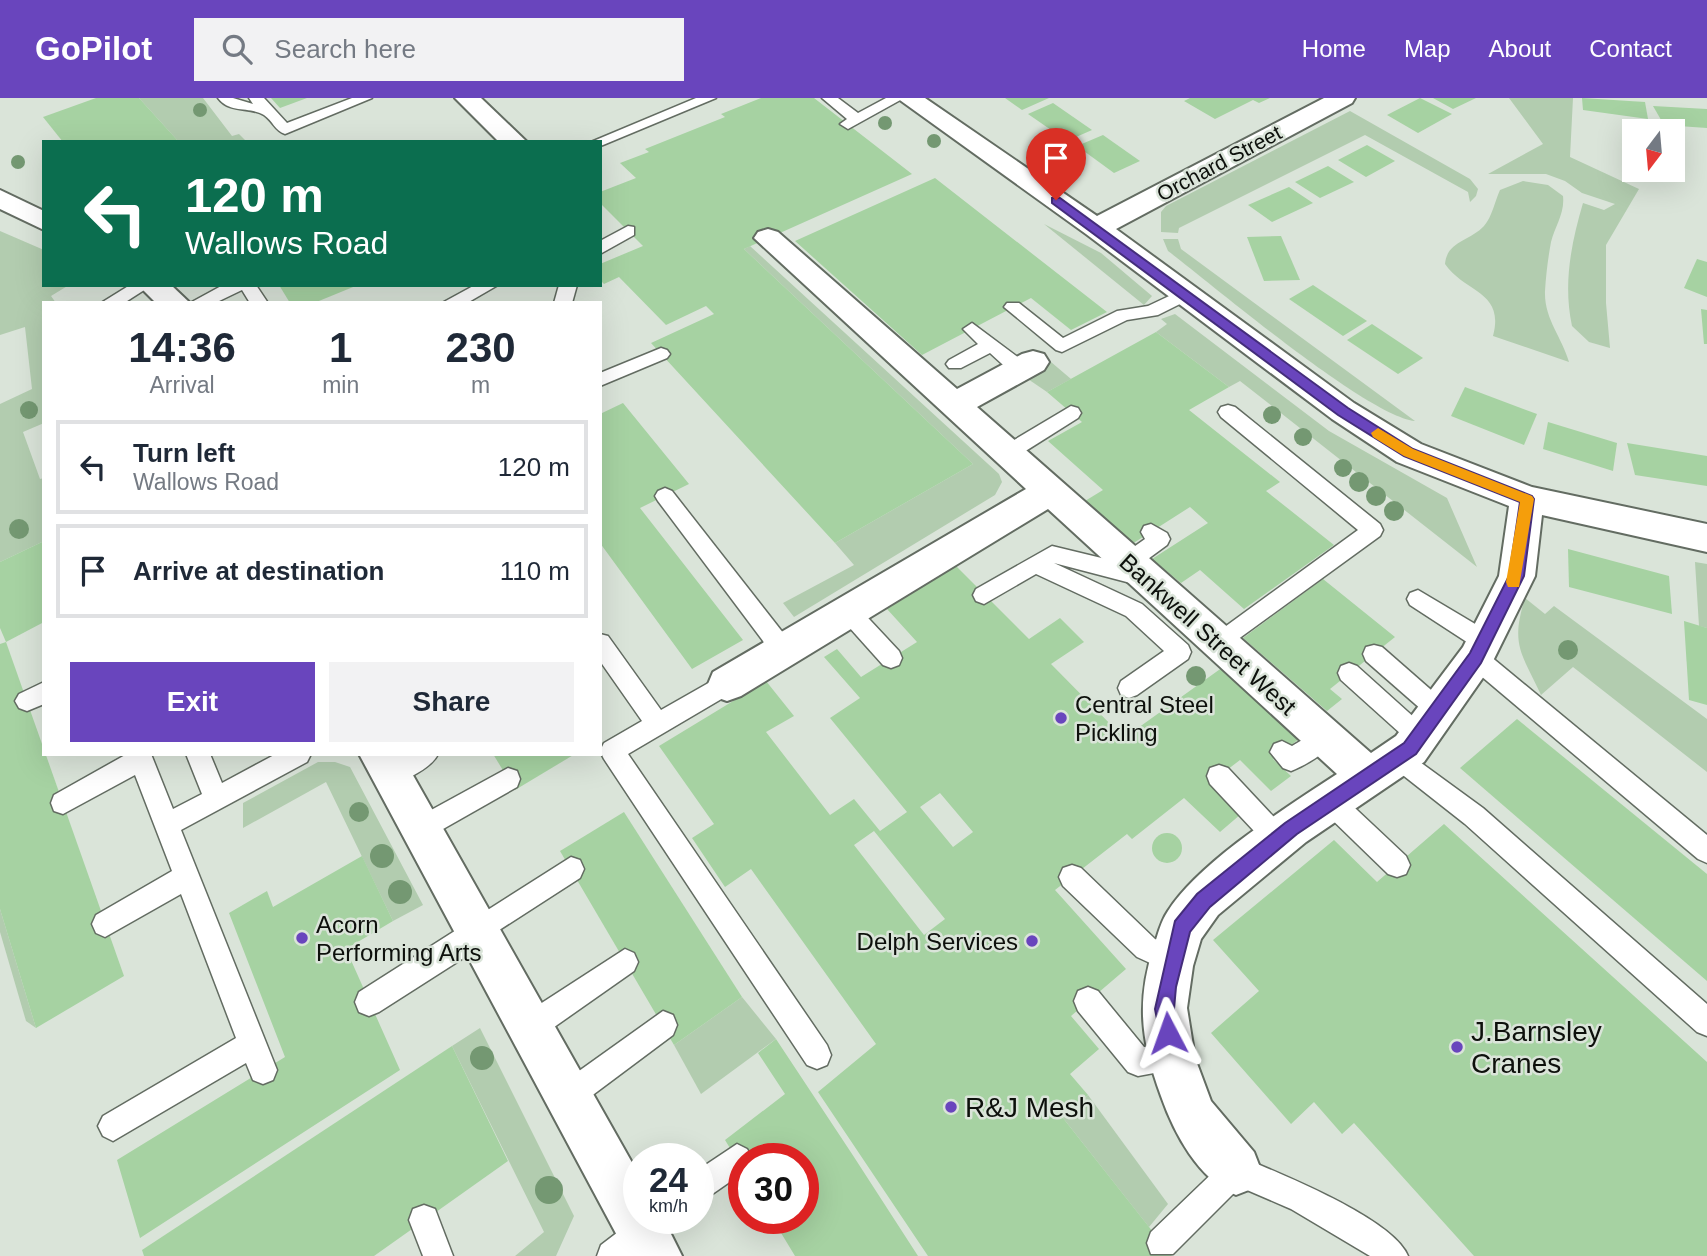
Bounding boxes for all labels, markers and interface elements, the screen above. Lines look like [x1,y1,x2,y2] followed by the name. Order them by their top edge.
[194,18,684,81] search box
[35,30,152,67] text: GoPilot
[218,30,256,68] icon: search
[274,34,416,64] text: Search here
[1302,35,1366,62] text: Home
[1404,35,1451,62] text: Map
[1489,35,1551,62] text: About
[1589,35,1672,62] text: Contact
[1622,119,1685,182] north arrow
[1622,119,1685,182] map controls
[1153,120,1285,205] street label: Orchard Street
[1026,128,1086,200] pin
[1037,139,1075,177] icon: arrive
[70,168,161,259] icon: left
[185,168,324,222] text: 120 m
[185,225,388,261] text: Wallows Road
[128,324,236,371] text: 14:36
[329,324,352,371] text: 1
[446,324,516,371] text: 230
[149,372,215,398] text: Arrival
[322,372,359,398] text: min
[471,372,490,398] text: m
[133,438,235,468] text: Turn left
[74,448,112,486] icon: left
[498,452,570,482] text: 120 m
[133,469,279,495] text: Wallows Road
[1114,548,1302,720] street label: Bankwell Street West
[74,552,112,590] icon: arrive
[133,556,384,586] text: Arrive at destination
[500,556,570,586] text: 110 m
[70,662,315,742] button: Exit
[329,662,574,742] button: Share
[1075,691,1214,746] place label: Central Steel Pickling
[1053,710,1069,726] marker: Central Steel Pickling
[316,911,481,966] place label: Acorn Performing Arts
[857,928,1018,955] place label: Delph Services
[294,930,310,946] marker: Acorn Performing Arts
[1024,933,1040,949] marker: Delph Services
[1131,996,1205,1070] position arrow
[1471,1016,1602,1079] place label: J.Barnsley Cranes
[1449,1039,1465,1055] marker: J.Barnsley Cranes
[965,1092,1094,1123] place label: R&J Mesh
[943,1099,959,1115] marker: R&J Mesh
[728,1143,819,1234] speed limit sign: 30
[649,1160,688,1199] text: 24
[649,1196,688,1216] text: km/h

